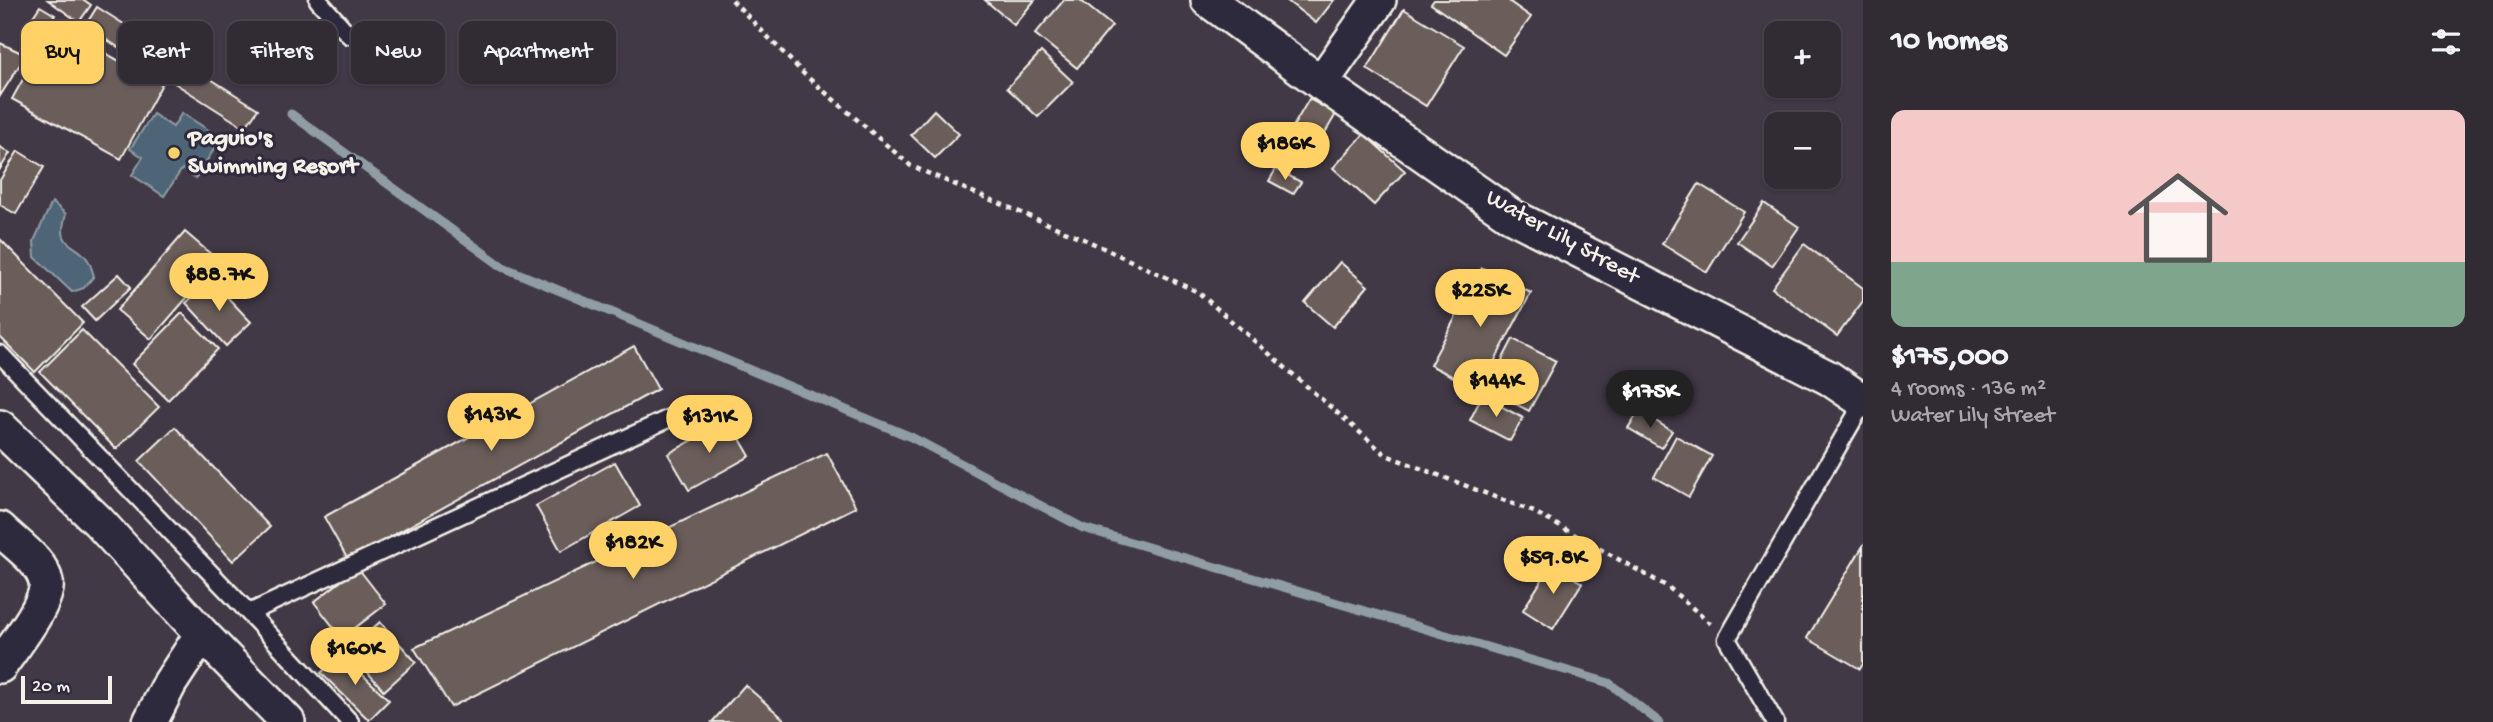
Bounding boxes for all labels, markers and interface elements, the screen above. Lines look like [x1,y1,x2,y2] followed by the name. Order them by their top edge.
[21,21,104,84] chip: Buy
[118,21,213,84] chip: Rent
[227,21,337,84] chip: Filters
[351,21,445,84] chip: New
[459,21,616,84] chip: Apartment
[1764,21,1841,189] map controls
[1764,21,1841,98] button: +
[2427,23,2465,61] icon: filters
[1891,25,2007,60] text: 10 homes
[1764,112,1841,189] button: −
[1236,122,1334,182] pin: $186K
[186,125,360,182] place label: Paguio's Swimming Resort
[1257,131,1313,158] text: $186K
[166,145,182,161] marker: Paguio's Swimming Resort
[2115,155,2241,281] icon: home
[1480,184,1646,293] street label: Water Lily Street
[162,254,276,313] pin: $88.7K
[185,262,253,289] text: $88.7K
[1431,270,1529,329] pin: $225K
[1451,278,1509,305] text: $225K
[1891,341,2009,376] text: $175,000
[1447,360,1545,419] pin: $144K
[1469,368,1523,395] text: $144K
[1601,370,1699,430] pin: $175K
[1891,376,2046,403] text: 4 rooms · 136 m²
[1622,379,1678,406] text: $175K
[442,393,540,453] pin: $143K
[660,396,758,455] pin: $131K
[463,402,519,429] text: $143K
[1891,403,2055,430] text: Water Lily Street
[682,404,736,431] text: $131K
[584,522,682,581] pin: $182K
[605,530,661,557] text: $182K
[1496,536,1610,596] pin: $59.8K
[1520,545,1586,572] text: $59.8K
[306,628,404,687] pin: $160K
[326,636,384,663] text: $160K
[21,673,112,705] scale bar
[32,676,70,699] text: 20 m

